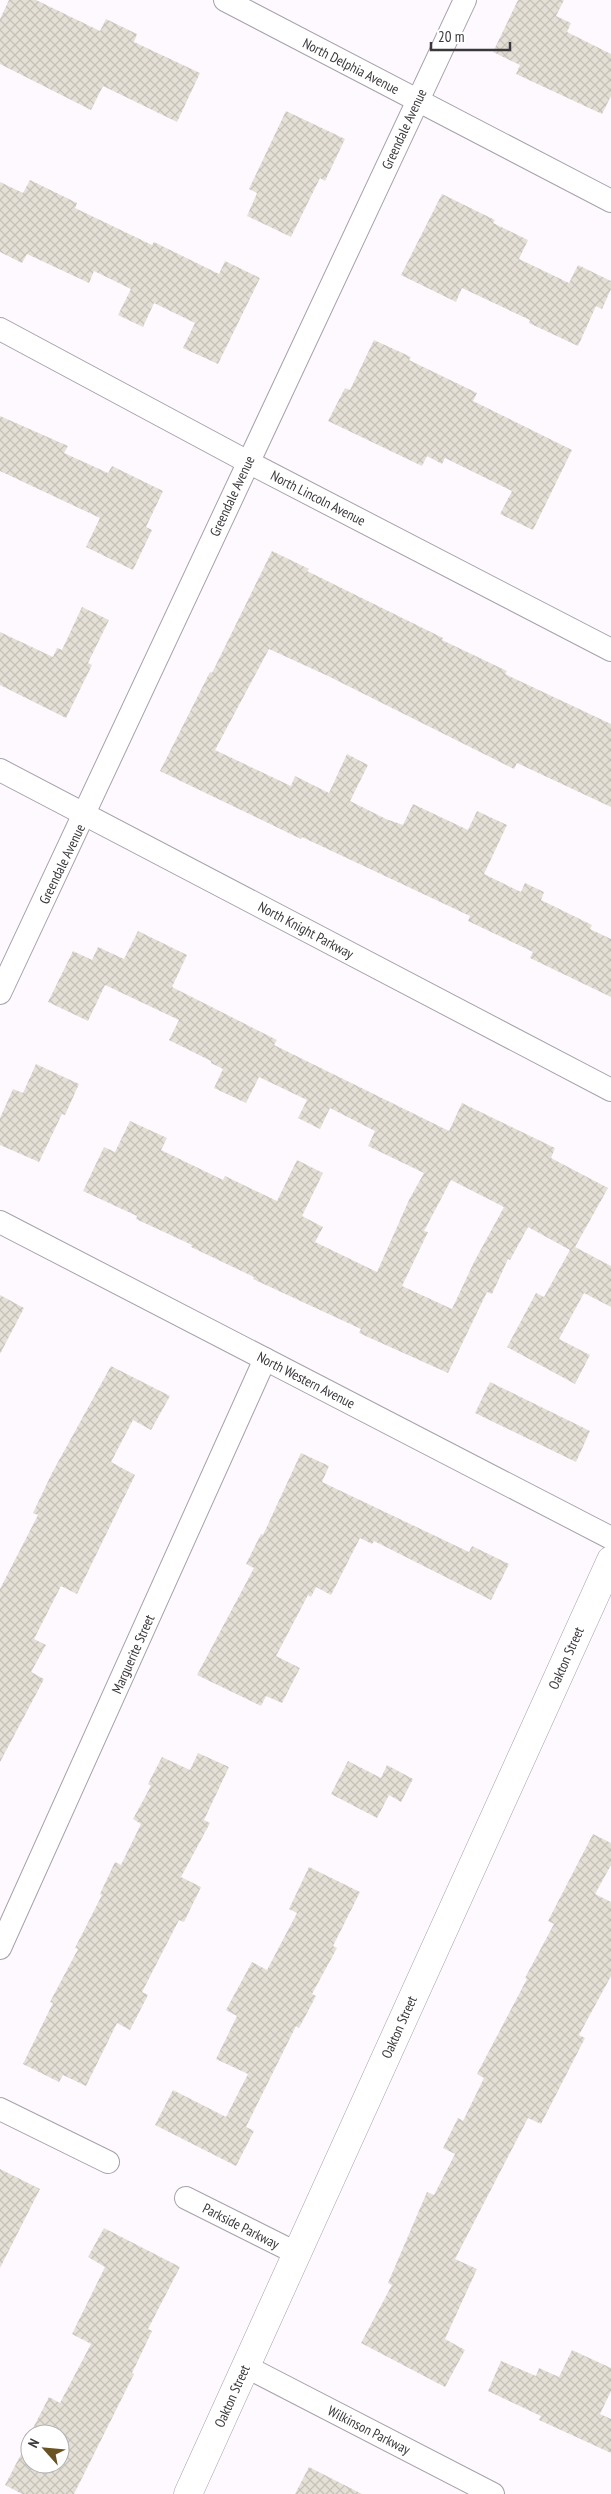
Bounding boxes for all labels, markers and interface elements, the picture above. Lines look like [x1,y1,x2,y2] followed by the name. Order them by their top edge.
[431,20,510,52] scale bar
[438,27,464,46] text: 20 m
[300,34,403,98] street label: North Delphia Avenue
[377,86,431,172] street label: Greendale Avenue
[205,453,259,539] street label: Greendale Avenue
[268,466,369,530] street label: North Lincoln Avenue
[35,821,89,907] street label: Greendale Avenue
[255,897,357,963] street label: North Knight Parkway
[254,1348,358,1413] street label: North Western Avenue
[108,1612,158,1696] street label: Marguerite Street
[544,1624,588,1692] street label: Oakton Street
[377,1993,421,2061] street label: Oakton Street
[200,2199,283,2253] street label: Parkside Parkway
[210,2362,254,2430] street label: Oakton Street
[325,2402,414,2459] street label: Wilkinson Parkway
[20,2424,70,2474] north arrow
[24,2436,43,2451] text: N

